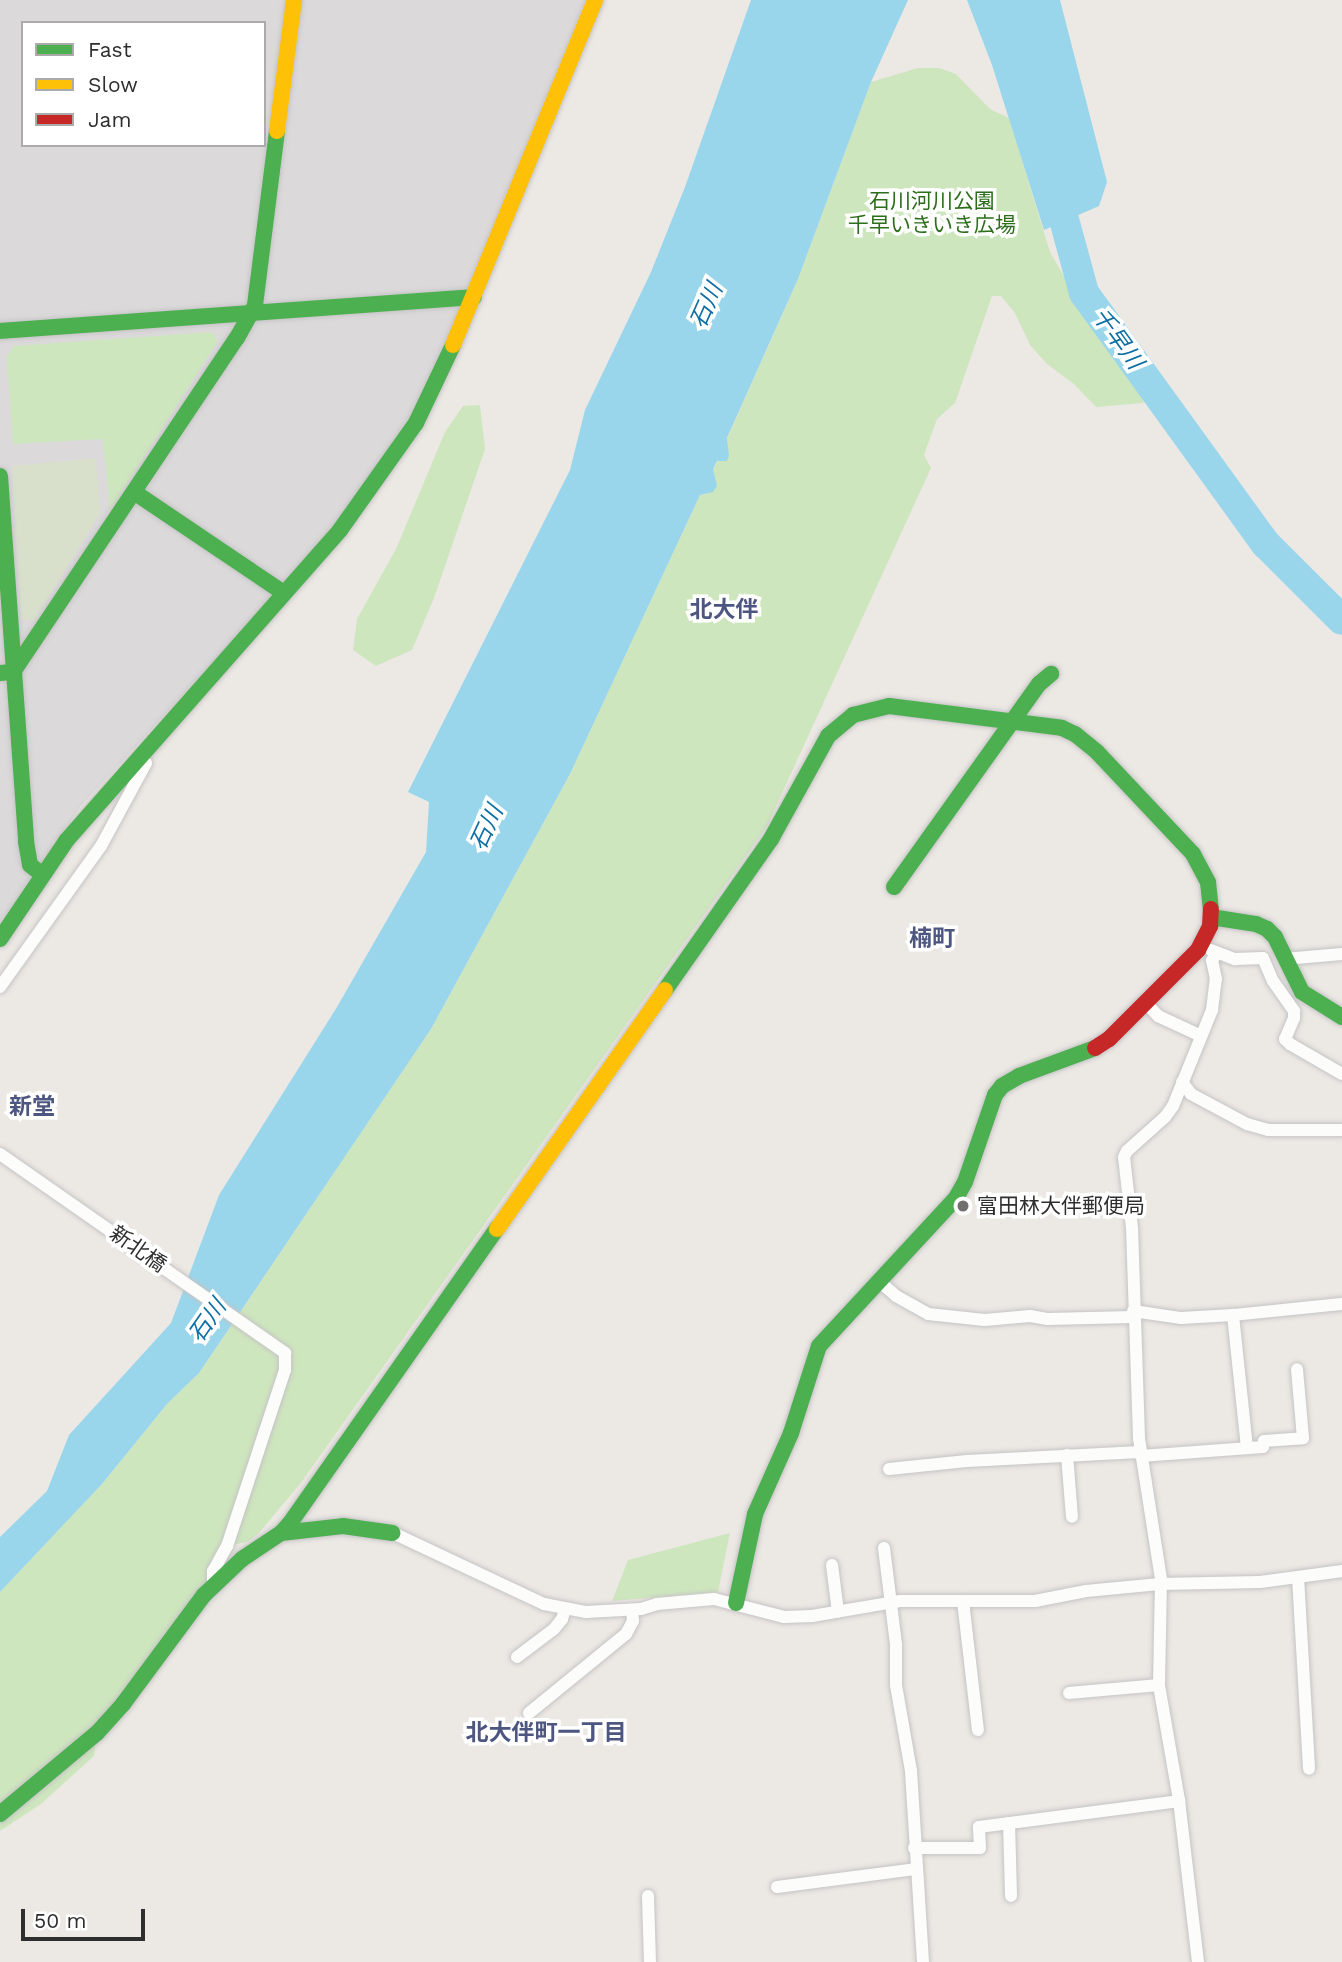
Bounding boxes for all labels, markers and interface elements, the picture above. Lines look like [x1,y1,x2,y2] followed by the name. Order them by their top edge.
[21,21,266,147] legend
[88,37,132,62] text: Fast
[88,72,138,97] text: Slow
[88,107,131,132] text: Jam
[848,188,1016,238] park label: 石川河川公園 千早いきいき広場
[685,279,729,333] water label: 石川
[1086,303,1148,375] water label: 千早川
[690,596,758,624] district label: 北大伴
[465,801,509,855] water label: 石川
[909,925,955,953] district label: 楠町
[9,1093,55,1121] district label: 新堂
[977,1193,1145,1219] place label: 富田林大伴郵便局
[955,1198,971,1214] marker: 富田林大伴郵便局
[105,1221,171,1277] street label: 新北橋
[184,1294,232,1348] water label: 石川
[466,1719,626,1747] district label: 北大伴町一丁目
[24,1896,149,1940] scale bar
[34,1908,86,1933] text: 50 m

